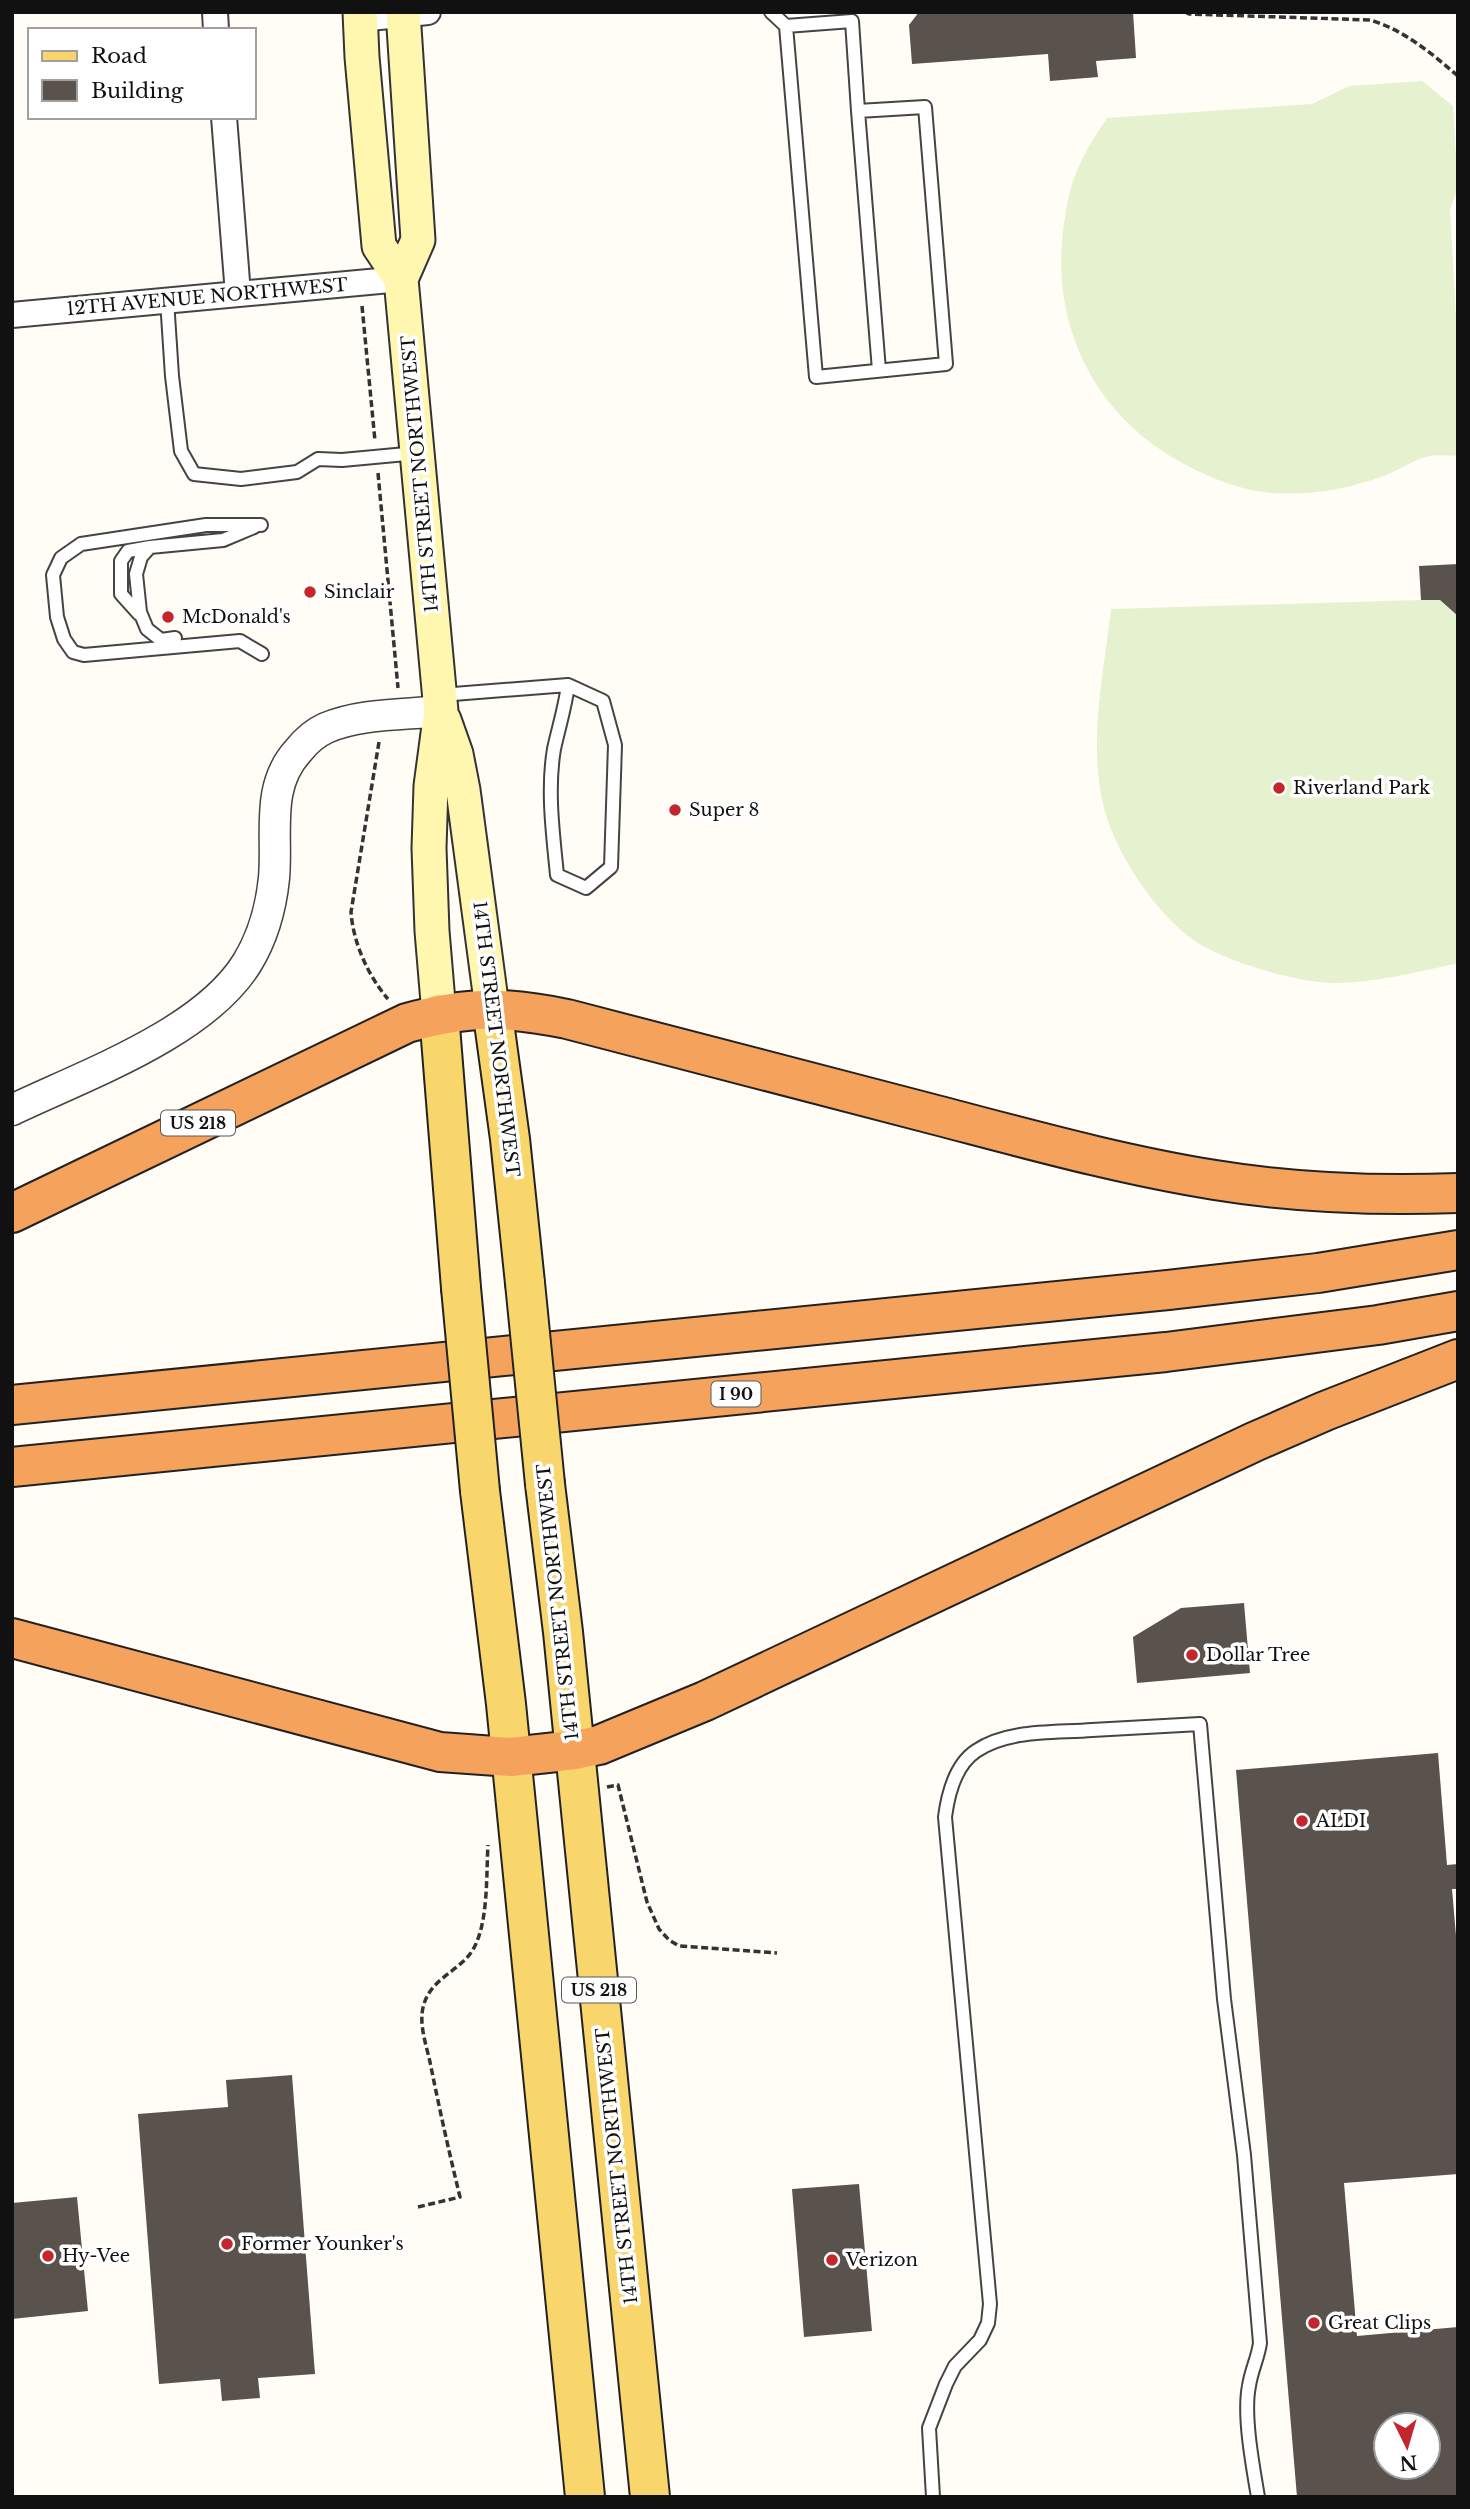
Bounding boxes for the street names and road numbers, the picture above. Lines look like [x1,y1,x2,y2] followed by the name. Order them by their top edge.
[65,274,349,320] street label: 12TH AVENUE NORTHWEST
[397,334,443,613] street label: 14TH STREET NORTHWEST
[468,900,524,1179] street label: 14TH STREET NORTHWEST
[161,1110,235,1135] road number: US 218
[712,1382,760,1406] road number: I 90
[532,1462,583,1741] street label: 14TH STREET NORTHWEST
[562,1978,636,2002] road number: US 218
[591,2026,642,2305] street label: 14TH STREET NORTHWEST

